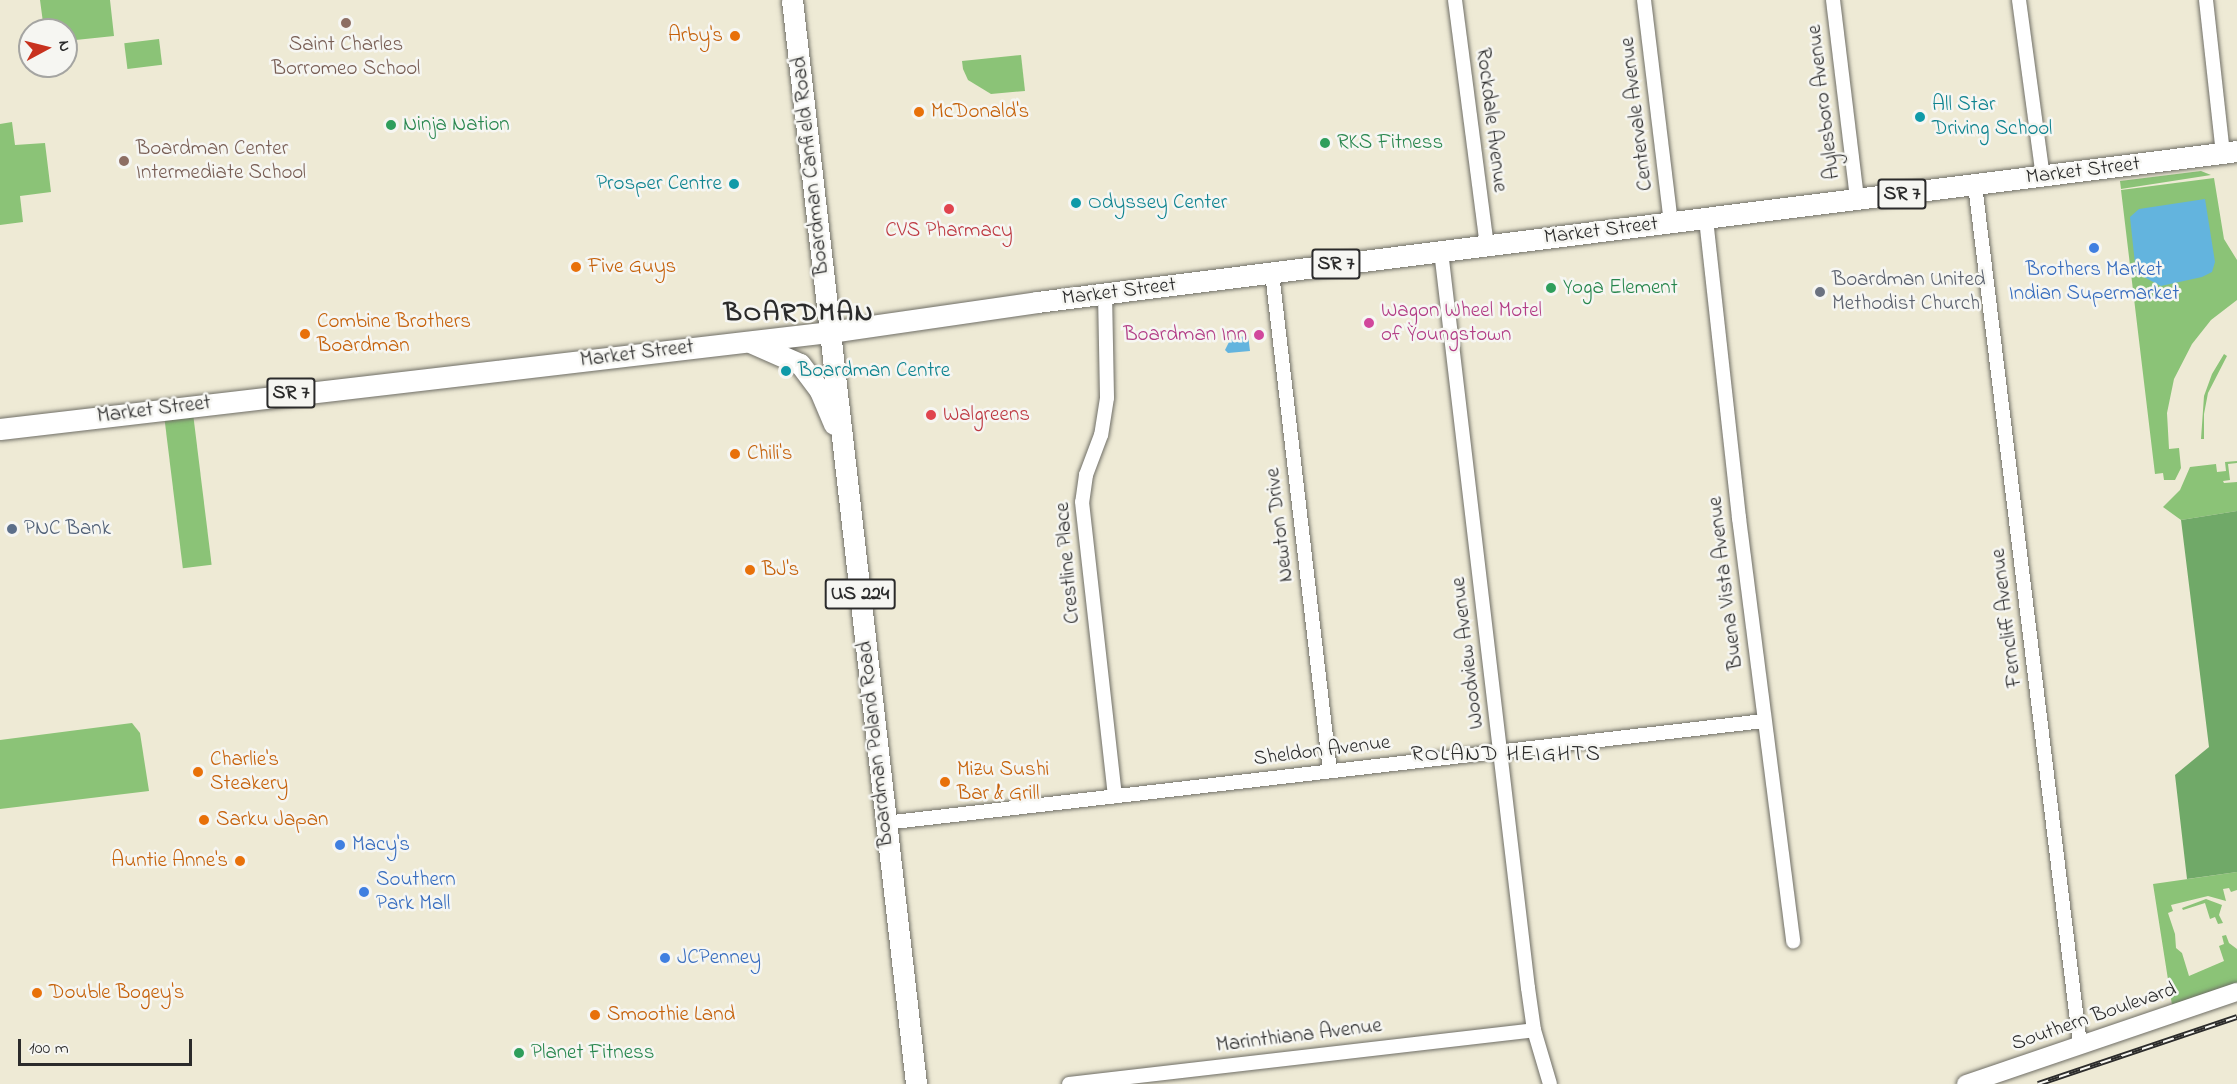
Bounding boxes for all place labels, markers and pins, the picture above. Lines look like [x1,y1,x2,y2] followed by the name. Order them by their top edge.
[339,16,353,30] marker: Saint Charles Borromeo School
[668,23,723,49] place label: Arby's
[728,29,742,43] marker: Arby's
[272,32,420,82] place label: Saint Charles Borromeo School
[1932,92,2052,142] place label: All Star Driving School
[931,99,1029,125] place label: McDonald's
[912,105,926,119] marker: McDonald's
[1913,110,1927,124] marker: All Star Driving School
[403,112,510,138] place label: Ninja Nation
[384,118,398,132] marker: Ninja Nation
[1337,130,1443,156] place label: RKS Fitness
[136,136,306,186] place label: Boardman Center Intermediate School
[1318,136,1332,150] marker: RKS Fitness
[117,154,131,168] marker: Boardman Center Intermediate School
[596,171,722,197] place label: Prosper Centre
[727,177,741,191] marker: Prosper Centre
[1088,190,1227,216] place label: Odyssey Center
[1069,196,1083,210] marker: Odyssey Center
[942,202,956,216] marker: CVS Pharmacy
[885,218,1013,244] place label: CVS Pharmacy
[2087,241,2101,255] marker: Brothers Market Indian Supermarket
[588,254,676,280] place label: Five Guys
[2009,257,2179,307] place label: Brothers Market Indian Supermarket
[569,260,583,274] marker: Five Guys
[1832,267,1986,317] place label: Boardman United Methodist Church
[1563,275,1678,301] place label: Yoga Element
[1544,281,1558,295] marker: Yoga Element
[1813,285,1827,299] marker: Boardman United Methodist Church
[1381,298,1542,348] place label: Wagon Wheel Motel of Youngstown
[317,309,471,359] place label: Combine Brothers Boardman
[1362,316,1376,330] marker: Wagon Wheel Motel of Youngstown
[1123,322,1247,348] place label: Boardman Inn
[298,327,312,341] marker: Combine Brothers Boardman
[1252,328,1266,342] marker: Boardman Inn
[798,358,950,384] place label: Boardman Centre
[779,364,793,378] marker: Boardman Centre
[943,402,1030,428] place label: Walgreens
[924,408,938,422] marker: Walgreens
[747,441,792,467] place label: Chili's
[728,447,742,461] marker: Chili's
[24,516,111,542] place label: PNC Bank
[5,522,19,536] marker: PNC Bank
[762,557,799,583] place label: BJ's
[743,563,757,577] marker: BJ's
[210,747,288,797] place label: Charlie's Steakery
[957,757,1049,807] place label: Mizu Sushi Bar & Grill
[191,765,205,779] marker: Charlie's Steakery
[938,775,952,789] marker: Mizu Sushi Bar & Grill
[216,807,328,833] place label: Sarku Japan
[197,813,211,827] marker: Sarku Japan
[352,832,410,858] place label: Macy's
[333,838,347,852] marker: Macy's
[111,848,228,874] place label: Auntie Anne's
[233,854,247,868] marker: Auntie Anne's
[376,867,456,917] place label: Southern Park Mall
[357,885,371,899] marker: Southern Park Mall
[677,945,761,971] place label: JCPenney
[658,951,672,965] marker: JCPenney
[49,980,184,1006] place label: Double Bogey's
[30,986,44,1000] marker: Double Bogey's
[607,1002,735,1028] place label: Smoothie Land
[588,1008,602,1022] marker: Smoothie Land
[531,1040,654,1066] place label: Planet Fitness
[512,1046,526,1060] marker: Planet Fitness

